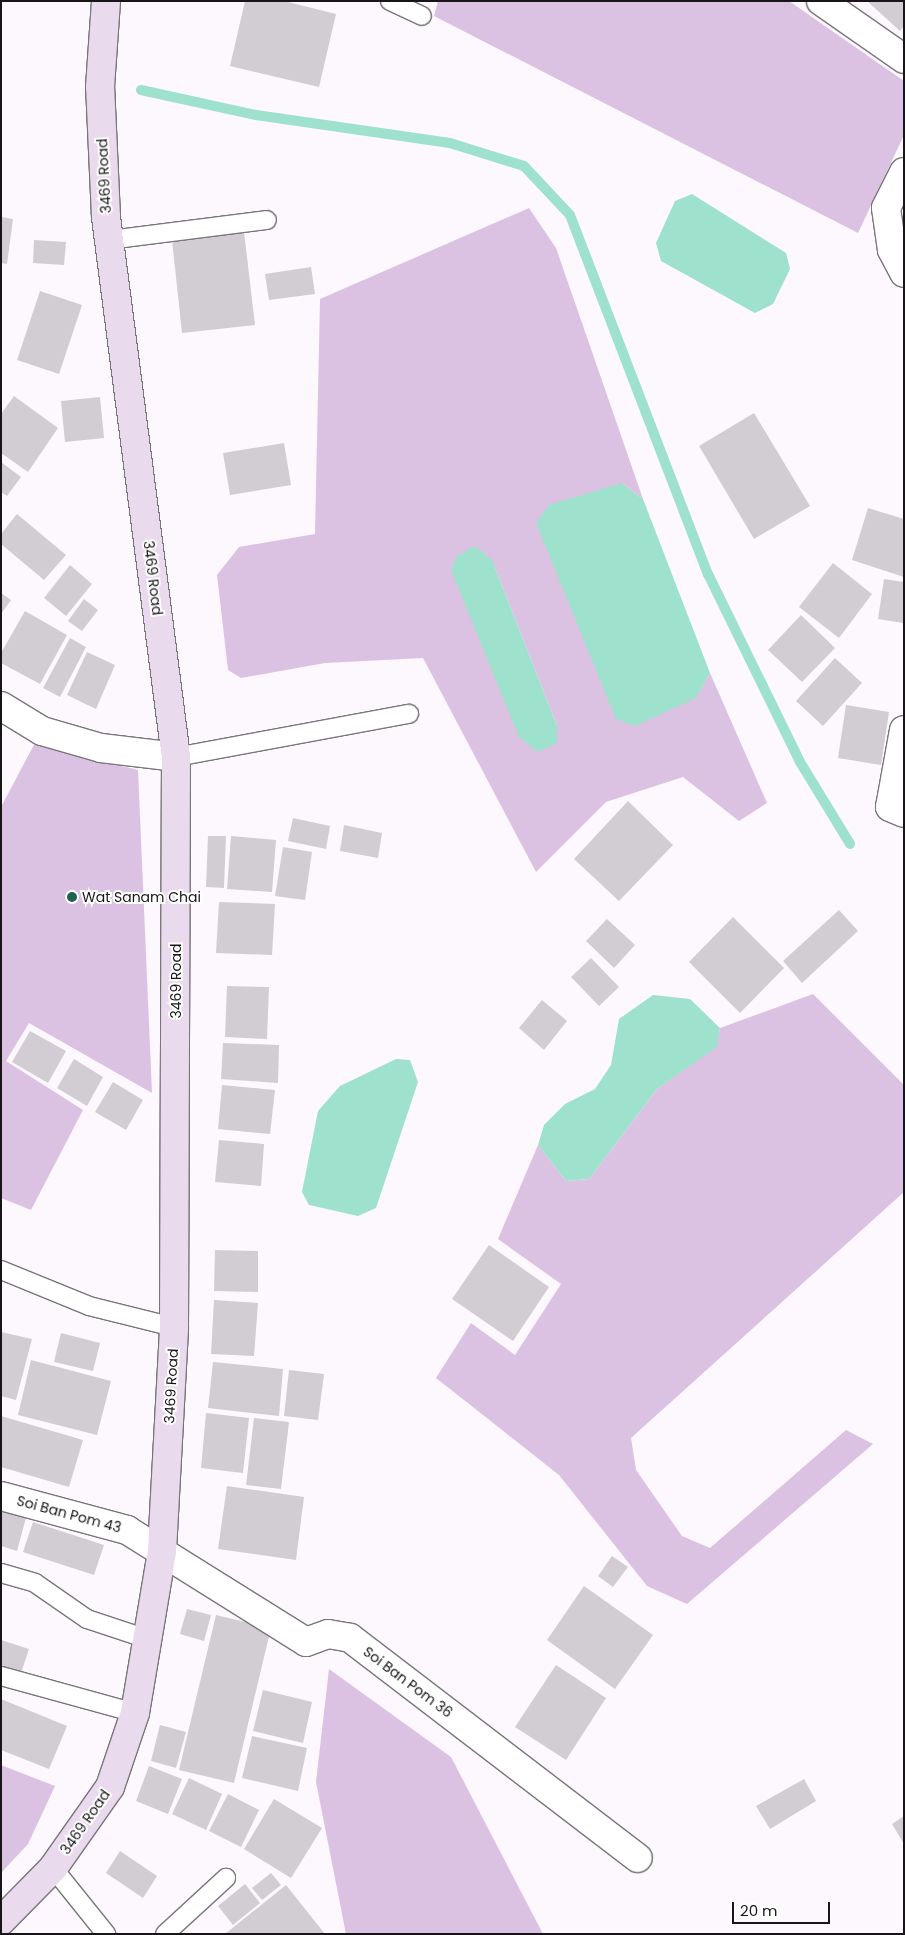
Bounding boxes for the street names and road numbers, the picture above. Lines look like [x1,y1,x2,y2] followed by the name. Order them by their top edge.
[94,138,114,214] street label: 3469 Road
[140,540,166,616] street label: 3469 Road
[168,944,184,1018] street label: 3469 Road
[161,1348,181,1424] street label: 3469 Road
[15,1492,123,1536] street label: Soi Ban Pom 43
[360,1643,456,1721] street label: Soi Ban Pom 36
[57,1787,113,1857] street label: 3469 Road

